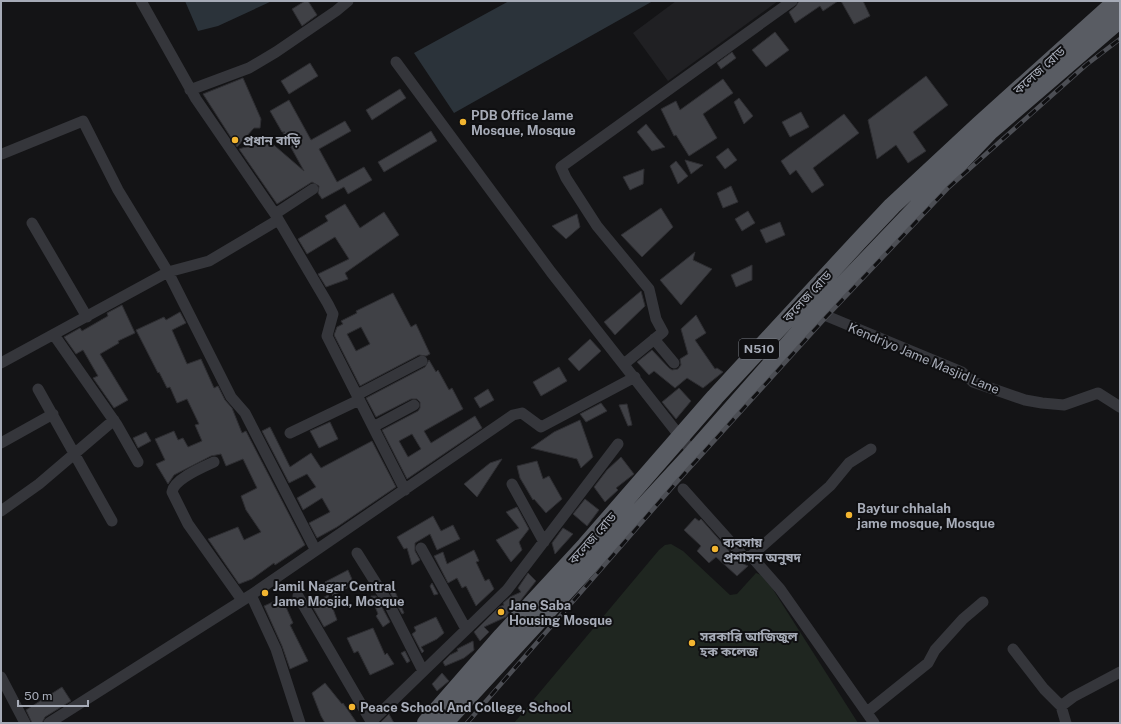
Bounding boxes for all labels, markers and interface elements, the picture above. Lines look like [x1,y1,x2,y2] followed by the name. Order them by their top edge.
[1010,43,1069,98] street label: কলেজ রোড
[471,108,576,138] place label: PDB Office Jame Mosque, Mosque
[458,117,468,127] marker: PDB Office Jame Mosque, Mosque
[243,133,301,148] place label: প্রধান বাড়ি
[230,135,240,145] marker: প্রধান বাড়ি
[779,267,835,326] street label: কলেজ রোড
[846,320,1002,397] street label: Kendriyo Jame Masjid Lane
[739,339,779,359] road number: N510
[856,501,995,531] place label: Baytur chhalah jame mosque, Mosque
[565,509,620,568] street label: কলেজ রোড
[844,510,854,520] marker: Baytur chhalah jame mosque, Mosque
[722,535,802,566] place label: ব্যবসায় প্রশাসন অনুষদ
[710,544,720,554] marker: ব্যবসায় প্রশাসন অনুষদ
[273,579,405,609] place label: Jamil Nagar Central Jame Mosjid, Mosque
[260,588,270,598] marker: Jamil Nagar Central Jame Mosjid, Mosque
[509,598,612,628] place label: Jane Saba Housing Mosque
[496,607,506,617] marker: Jane Saba Housing Mosque
[699,629,798,659] place label: সরকারি আজিজুল হক কলেজ
[687,638,697,648] marker: সরকারি আজিজুল হক কলেজ
[18,682,88,708] scale bar
[24,689,52,703] text: 50 m
[360,700,572,715] place label: Peace School And College, School
[347,702,357,712] marker: Peace School And College, School

